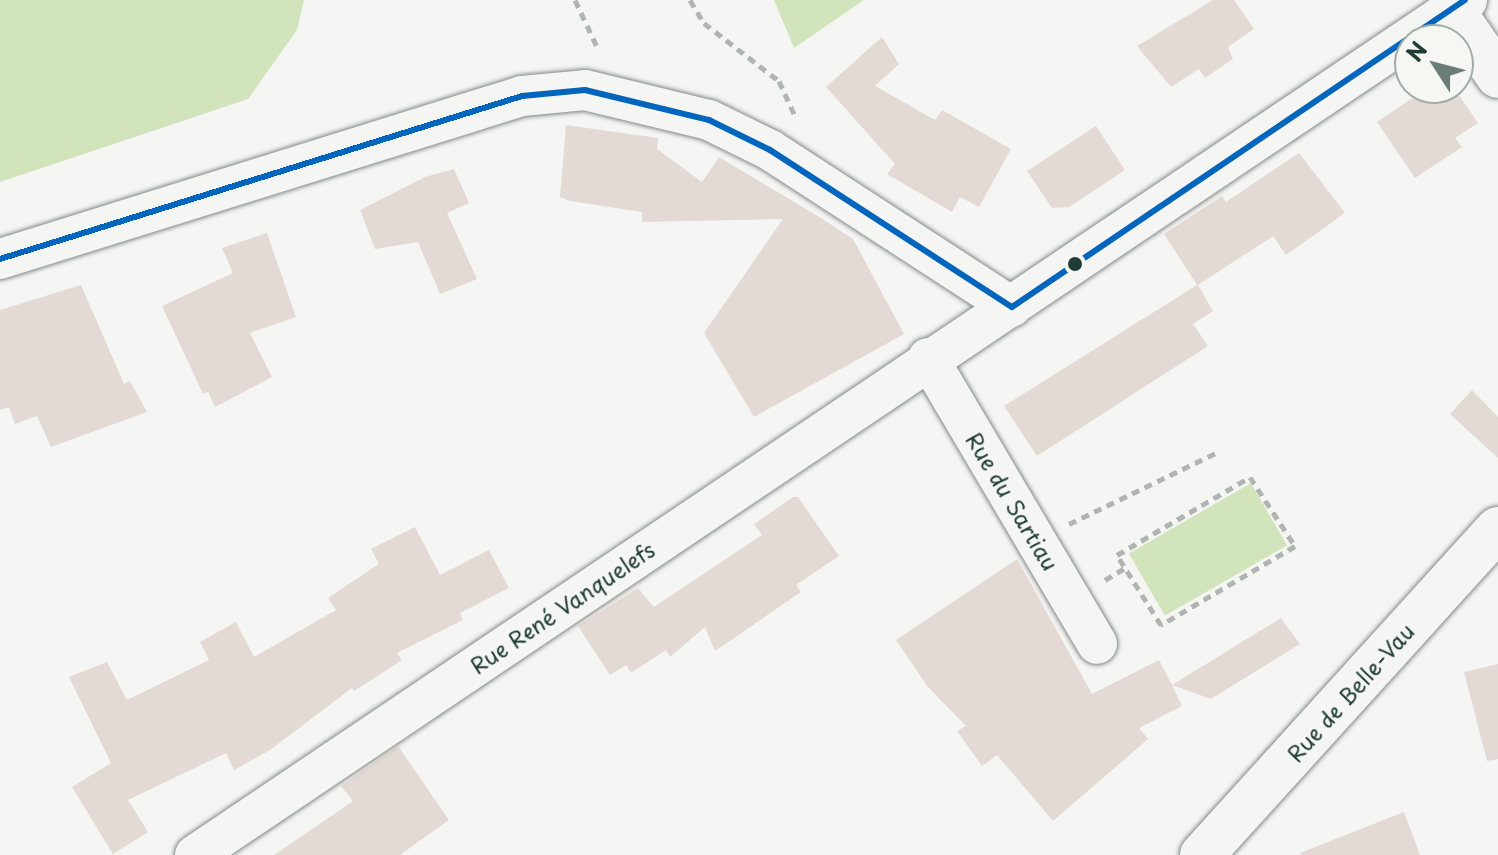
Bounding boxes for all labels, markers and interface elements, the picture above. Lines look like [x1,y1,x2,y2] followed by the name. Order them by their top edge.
[1394,24,1474,104] north arrow
[1397,34,1434,68] text: N
[1067,256,1083,272] unlabelled marker
[960,426,1066,576] street label: Rue du Sartiau
[464,535,660,679] street label: Rue René Vanquelefs
[1280,616,1420,768] street label: Rue de Belle-Vau

